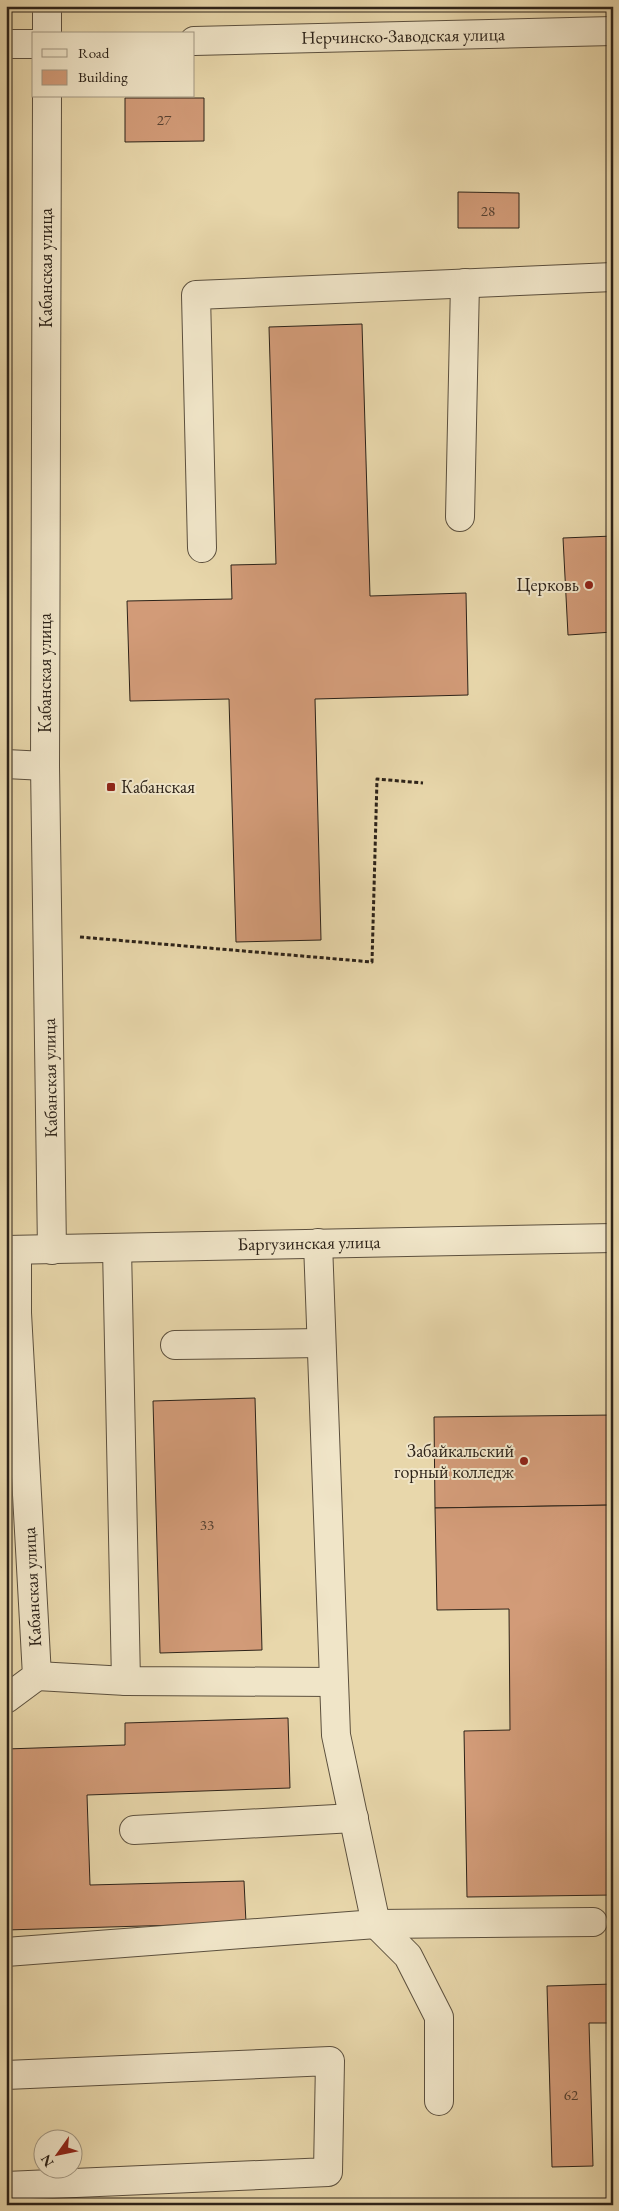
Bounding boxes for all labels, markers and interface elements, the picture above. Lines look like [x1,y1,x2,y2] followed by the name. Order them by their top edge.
[301,22,506,49] street label: Нерчинско-Заводская улица
[32,32,195,98] legend
[78,43,110,62] text: Road
[78,67,128,86] text: Building
[157,110,172,129] house number: 27
[481,201,495,220] house number: 28
[34,207,57,328] street label: Кабанская улица
[517,573,579,596] place label: Церковь
[583,579,595,591] marker: Церковь
[33,612,56,733] street label: Кабанская улица
[121,775,195,798] place label: Кабанская
[105,781,117,793] marker: Кабанская
[37,1017,62,1138] street label: Кабанская улица
[237,1230,382,1255] street label: Баргузинская улица
[394,1439,514,1483] place label: Забайкальский горный колледж
[518,1455,530,1467] marker: Забайкальский горный колледж
[200,1515,214,1534] house number: 33
[17,1526,46,1647] street label: Кабанская улица
[564,2085,579,2104] house number: 62
[32,2128,82,2178] north arrow
[36,2151,58,2171] text: N

